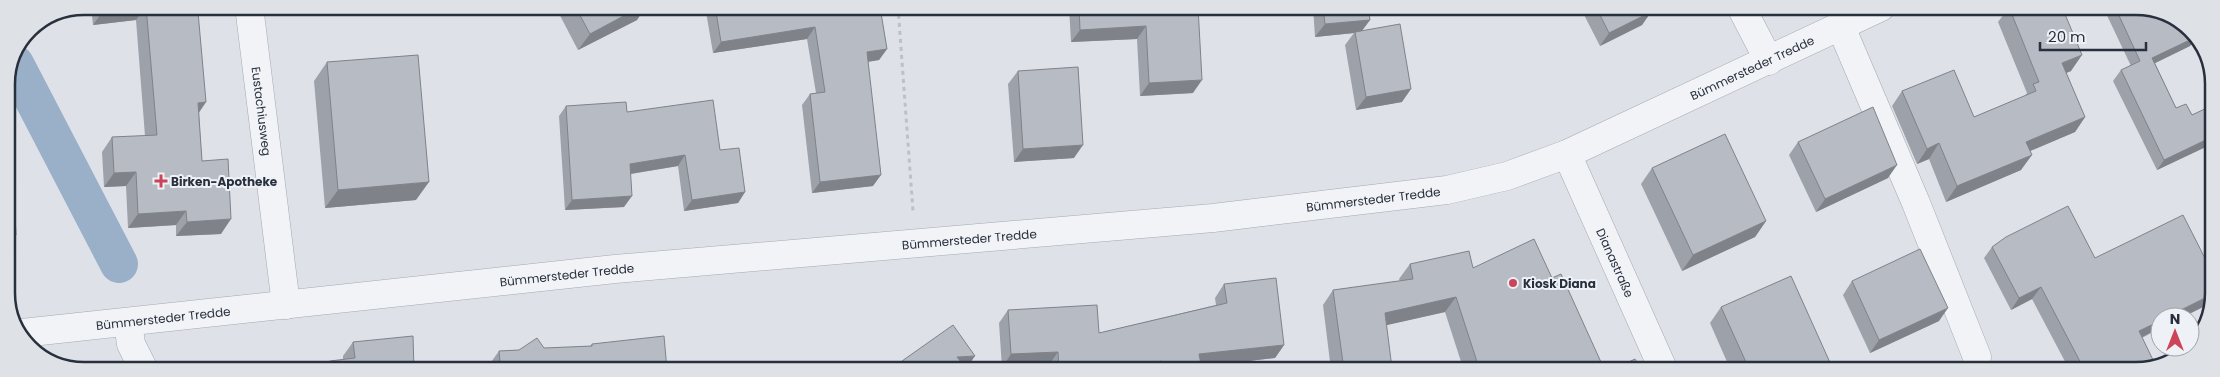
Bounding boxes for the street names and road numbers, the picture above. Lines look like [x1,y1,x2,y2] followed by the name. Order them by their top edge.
[1687,31,1817,104] street label: Bümmersteder Tredde
[248,66,276,157] street label: Eustachiusweg
[1305,182,1441,215] street label: Bümmersteder Tredde
[901,225,1037,253] street label: Bümmersteder Tredde
[1593,225,1638,300] street label: Dianastraße
[499,259,635,290] street label: Bümmersteder Tredde
[95,302,231,333] street label: Bümmersteder Tredde

